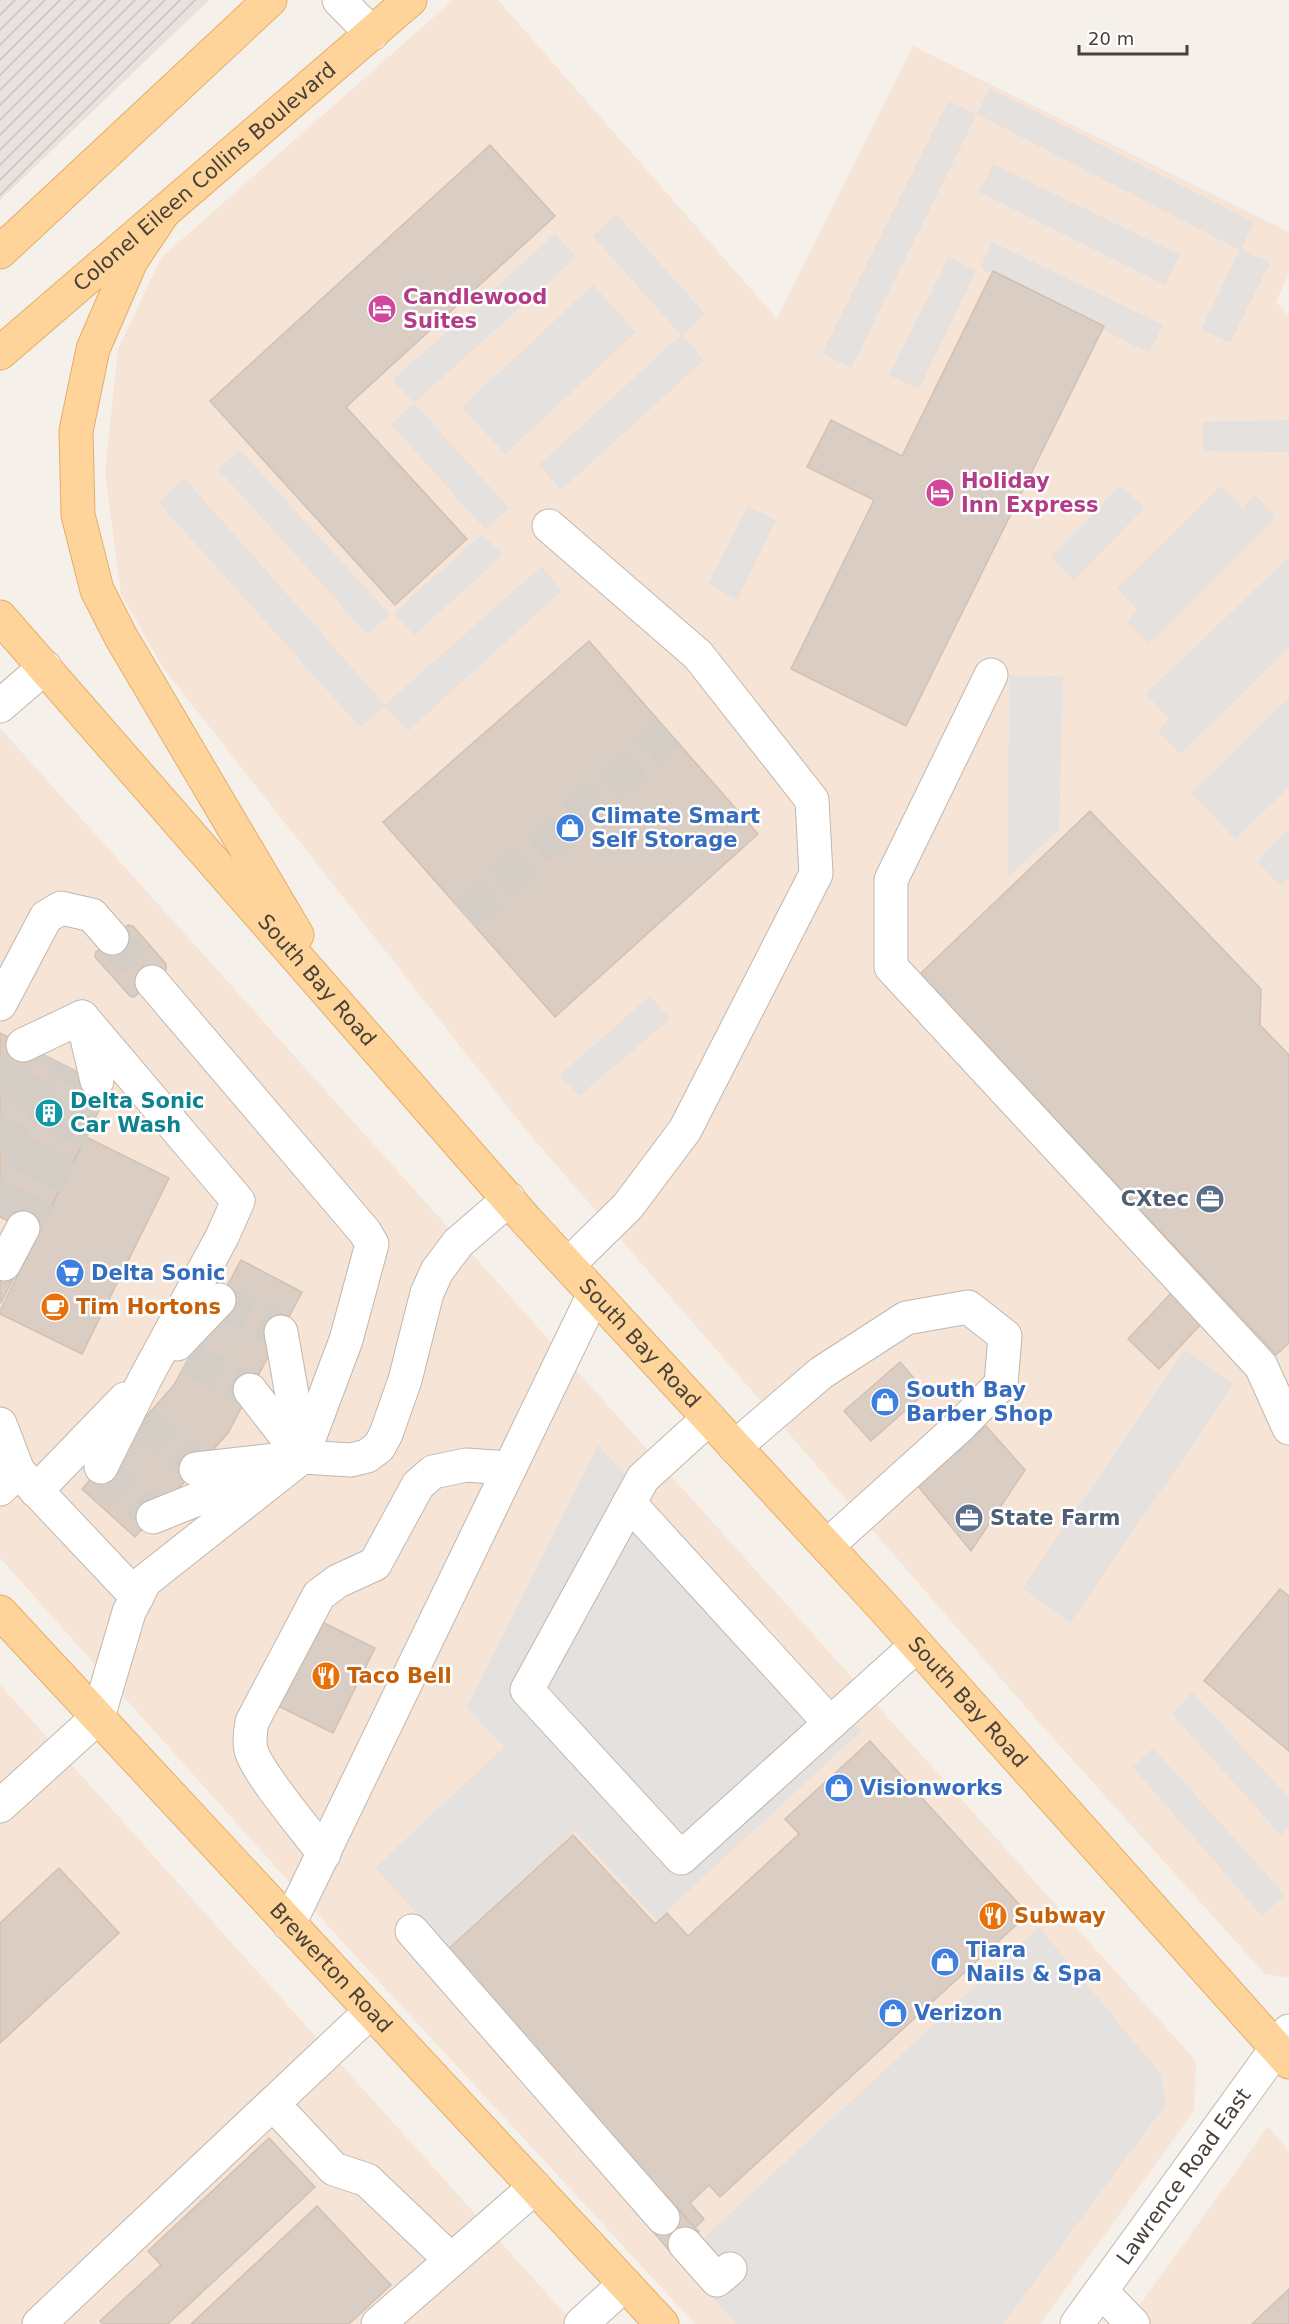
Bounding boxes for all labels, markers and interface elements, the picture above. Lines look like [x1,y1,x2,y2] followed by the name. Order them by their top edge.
[1079,18,1187,56] scale bar
[1088,28,1134,49] text: 20 m
[69,57,341,296] street label: Colonel Eileen Collins Boulevard
[403,285,547,333] place label: Candlewood Suites
[366,293,398,325] hotel icon: Candlewood Suites
[961,469,1099,517] place label: Holiday Inn Express
[924,477,956,509] hotel icon: Holiday Inn Express
[591,804,760,852] place label: Climate Smart Self Storage
[554,812,586,844] shop icon: Climate Smart Self Storage
[253,909,381,1051] street label: South Bay Road
[70,1089,205,1137] place label: Delta Sonic Car Wash
[33,1097,65,1129] building icon: Delta Sonic Car Wash
[1194,1183,1226,1215] office icon: CXtec
[1121,1187,1189,1211] place label: CXtec
[54,1257,86,1289] supermarket icon: Delta Sonic
[91,1261,226,1285] place label: Delta Sonic
[574,1274,705,1413] street label: South Bay Road
[39,1291,71,1323] cafe icon: Tim Hortons
[76,1295,221,1319] place label: Tim Hortons
[906,1378,1053,1426] place label: South Bay Barber Shop
[869,1386,901,1418] shop icon: South Bay Barber Shop
[953,1502,985,1534] office icon: State Farm
[990,1506,1120,1530] place label: State Farm
[903,1632,1032,1772] street label: South Bay Road
[310,1660,342,1692] restaurant icon: Taco Bell
[347,1664,452,1688] place label: Taco Bell
[823,1772,855,1804] shop icon: Visionworks
[860,1776,1003,1800] place label: Visionworks
[265,1898,397,2038] street label: Brewerton Road
[977,1900,1009,1932] restaurant icon: Subway
[1014,1904,1106,1928] place label: Subway
[966,1938,1102,1986] place label: Tiara Nails & Spa
[929,1946,961,1978] shop icon: Tiara Nails & Spa
[877,1997,909,2029] shop icon: Verizon
[914,2001,1003,2025] place label: Verizon
[1112,2084,1256,2270] street label: Lawrence Road East

